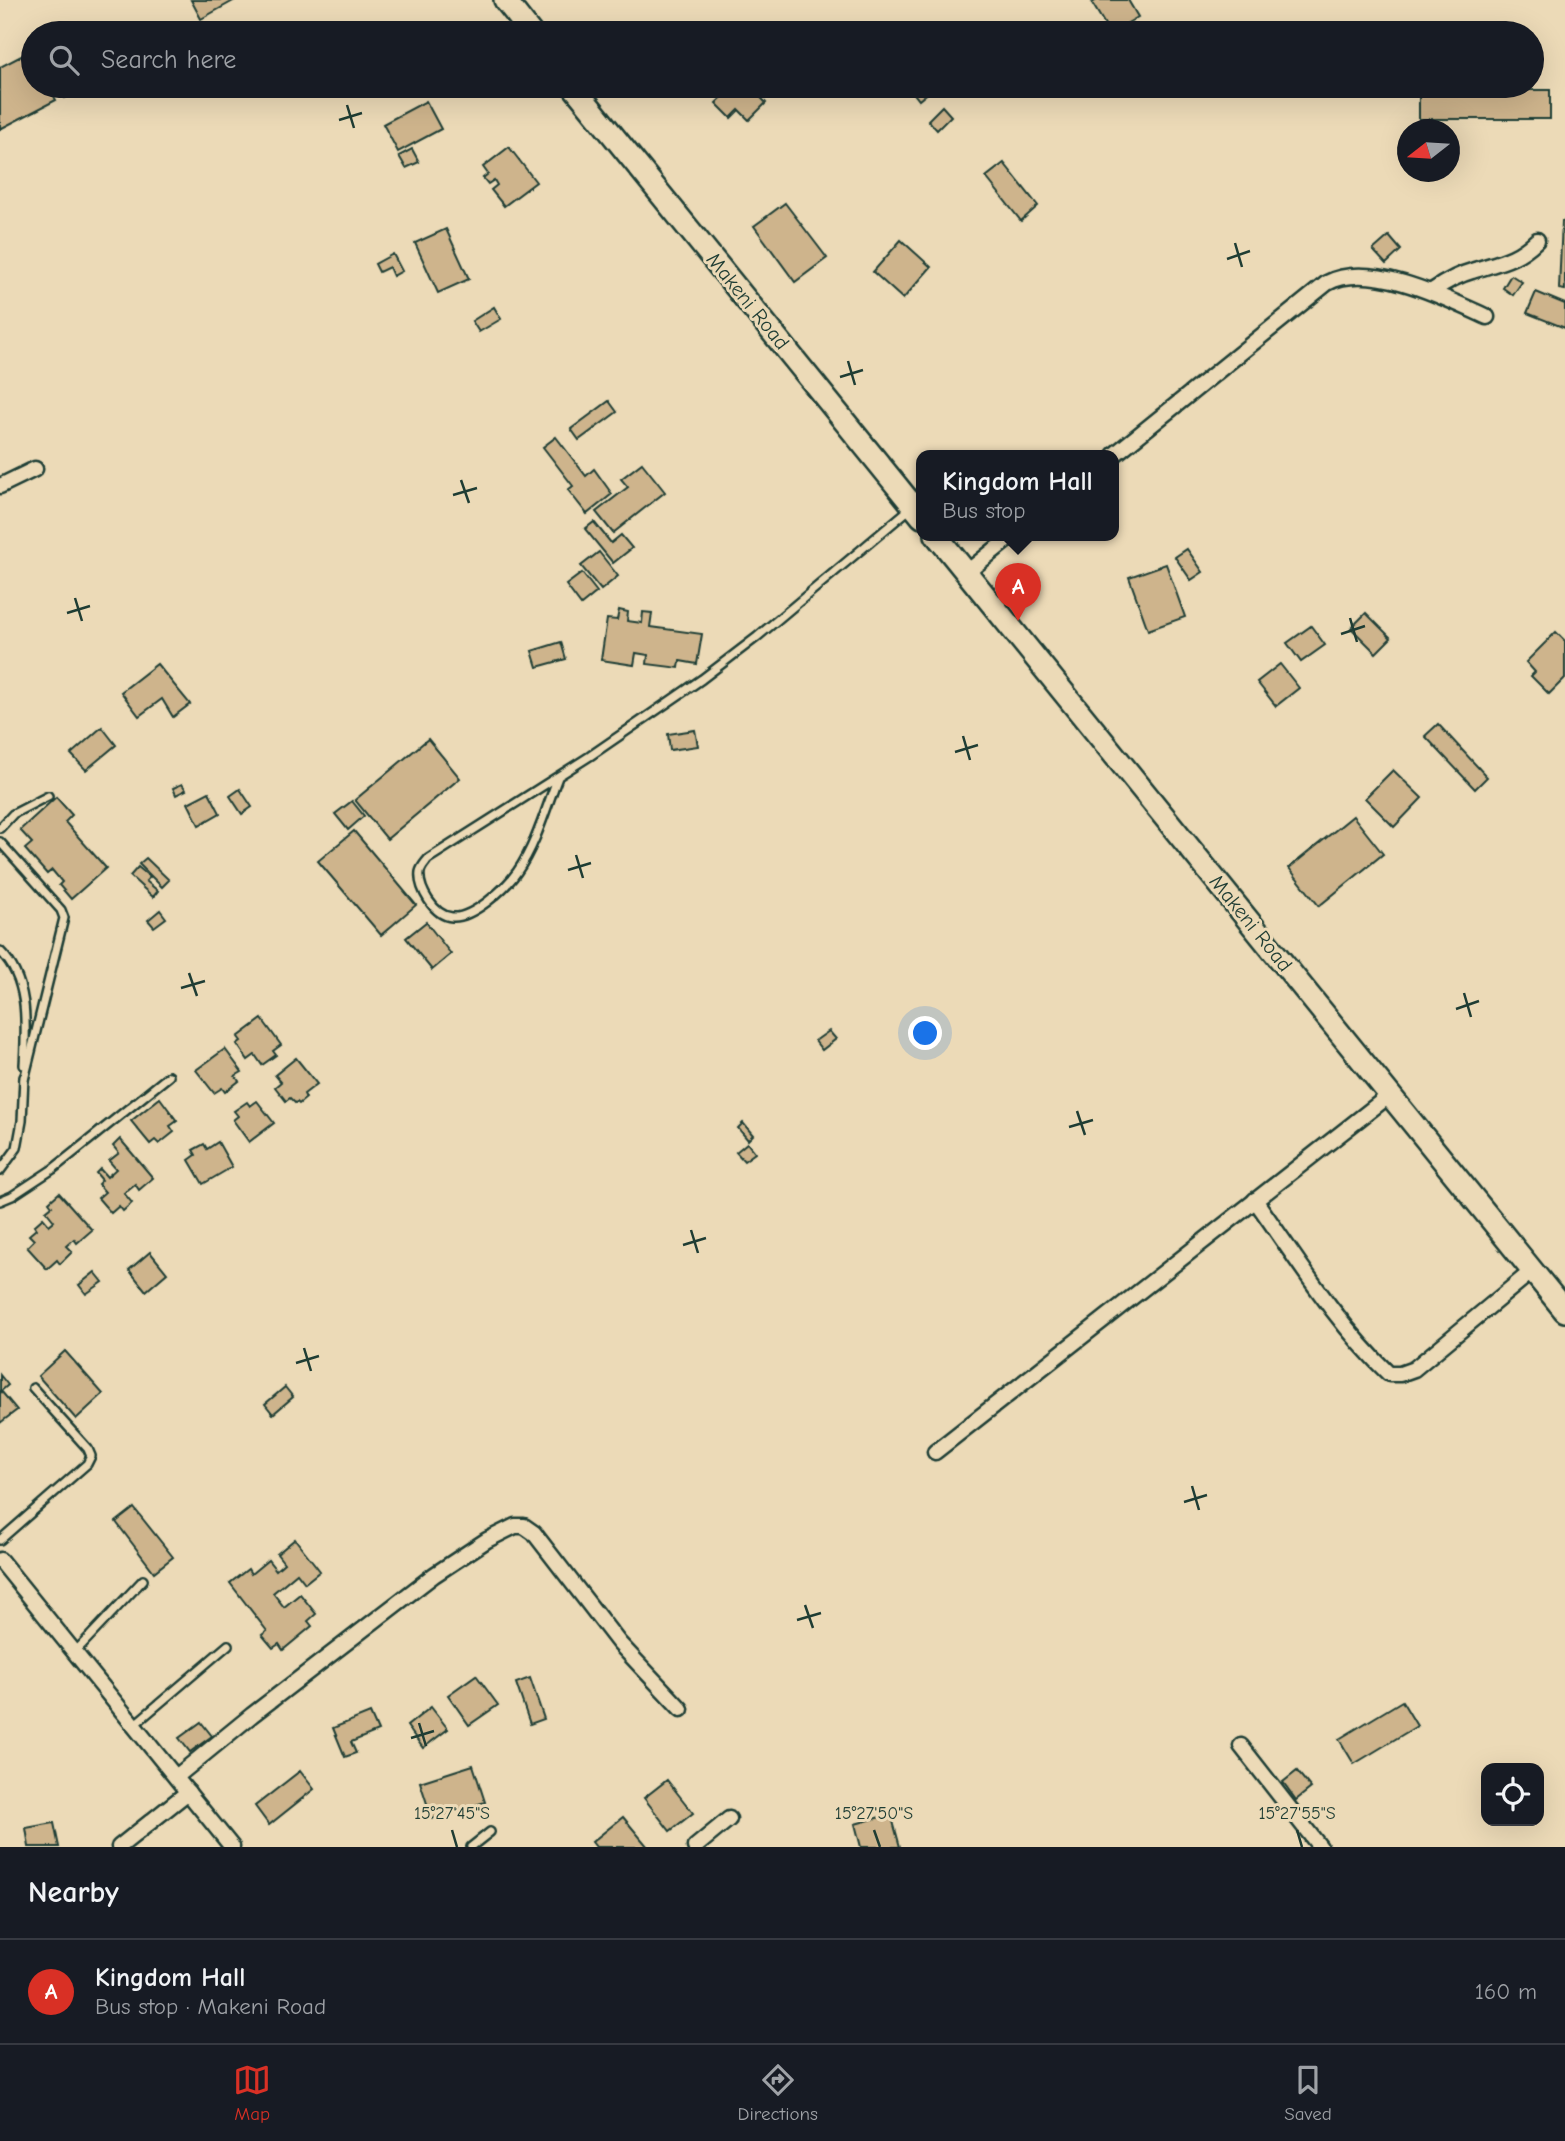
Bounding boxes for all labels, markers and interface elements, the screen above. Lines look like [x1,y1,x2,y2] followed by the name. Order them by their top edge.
[21,21,1544,98] search box
[45,41,83,79] icon: search
[101,45,236,75] text: Search here
[1397,119,1460,182] north arrow
[702,248,794,354] street label: Makeni Road
[916,450,1119,541] popup
[942,467,1093,497] text: Kingdom Hall
[942,497,1025,524] text: Bus stop
[995,563,1041,621] pin: A
[1205,870,1297,976] street label: Makeni Road
[908,1016,942,1050] your location
[1481,1763,1544,1826] map controls
[1481,1763,1544,1826] button: locate
[414,1803,490,1824] text: 15°27'45"S
[835,1803,913,1824] text: 15°27'50"S
[1258,1803,1336,1824] text: 15°27'55"S
[28,1875,119,1910] text: Nearby
[95,1963,245,1993] text: Kingdom Hall
[45,1978,57,2005] text: A
[1475,1978,1537,2005] text: 160 m
[95,1993,326,2020] text: Bus stop · Makeni Road
[233,2061,271,2125] tab: Map
[738,2061,818,2125] tab: Directions
[1284,2061,1332,2125] tab: Saved

